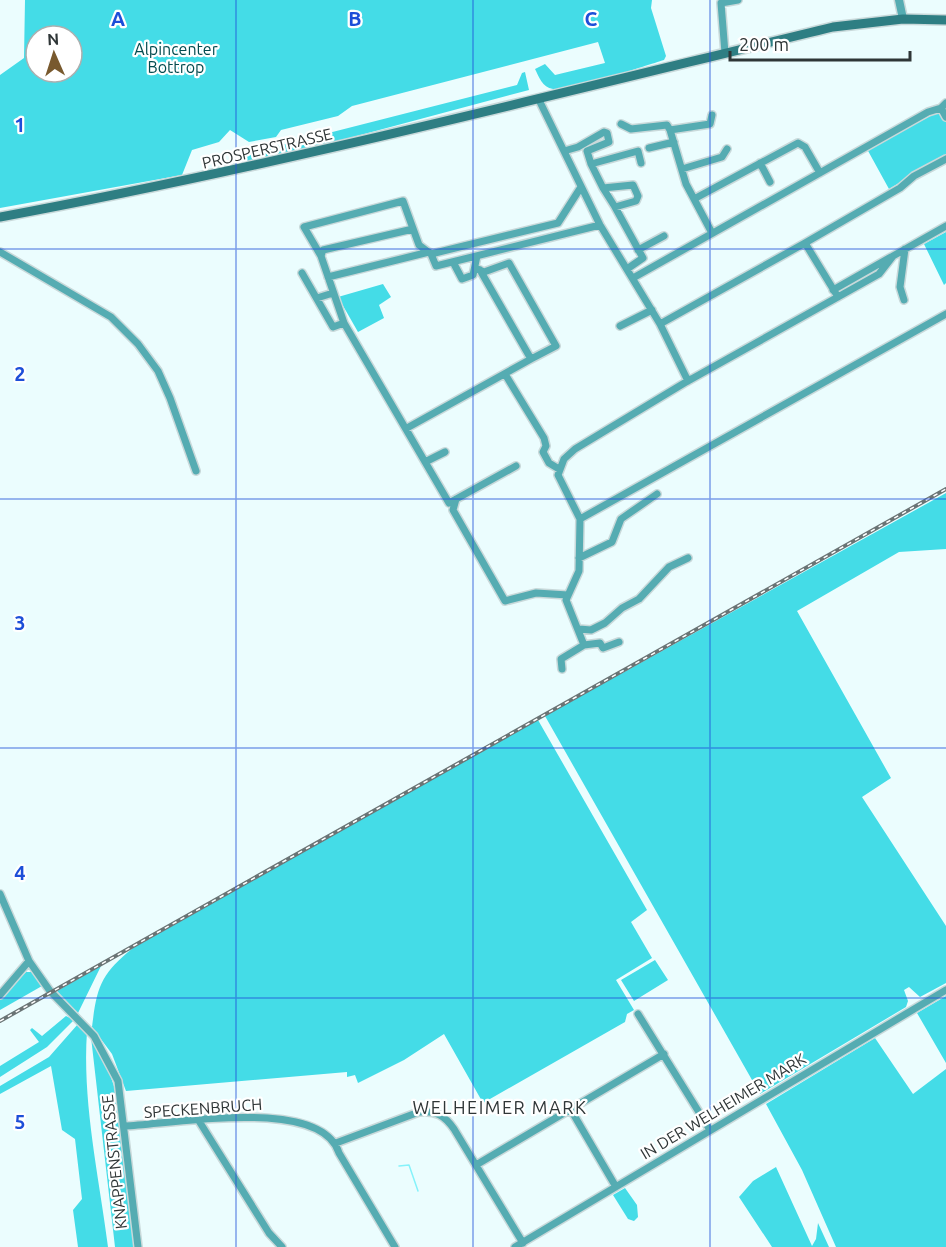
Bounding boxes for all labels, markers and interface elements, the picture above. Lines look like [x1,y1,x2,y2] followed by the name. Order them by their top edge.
[111,7,125,30] text: A
[348,7,362,30] text: B
[585,7,598,30] text: C
[24,24,84,84] north arrow
[730,24,910,62] scale bar
[47,30,60,48] text: N
[739,34,789,54] text: 200 m
[134,40,218,76] park label: Alpincenter Bottrop
[14,113,26,136] text: 1
[200,124,334,172] street label: PROSPERSTRASSE
[14,362,26,385] text: 2
[14,611,26,634] text: 3
[14,861,26,884] text: 4
[637,1049,809,1163] street label: IN DER WELHEIMER MARK
[98,1094,130,1230] street label: KNAPPENSTRASSE
[143,1095,263,1121] street label: SPECKENBRUCH
[413,1097,587,1117] district label: WELHEIMER MARK
[14,1110,26,1133] text: 5

